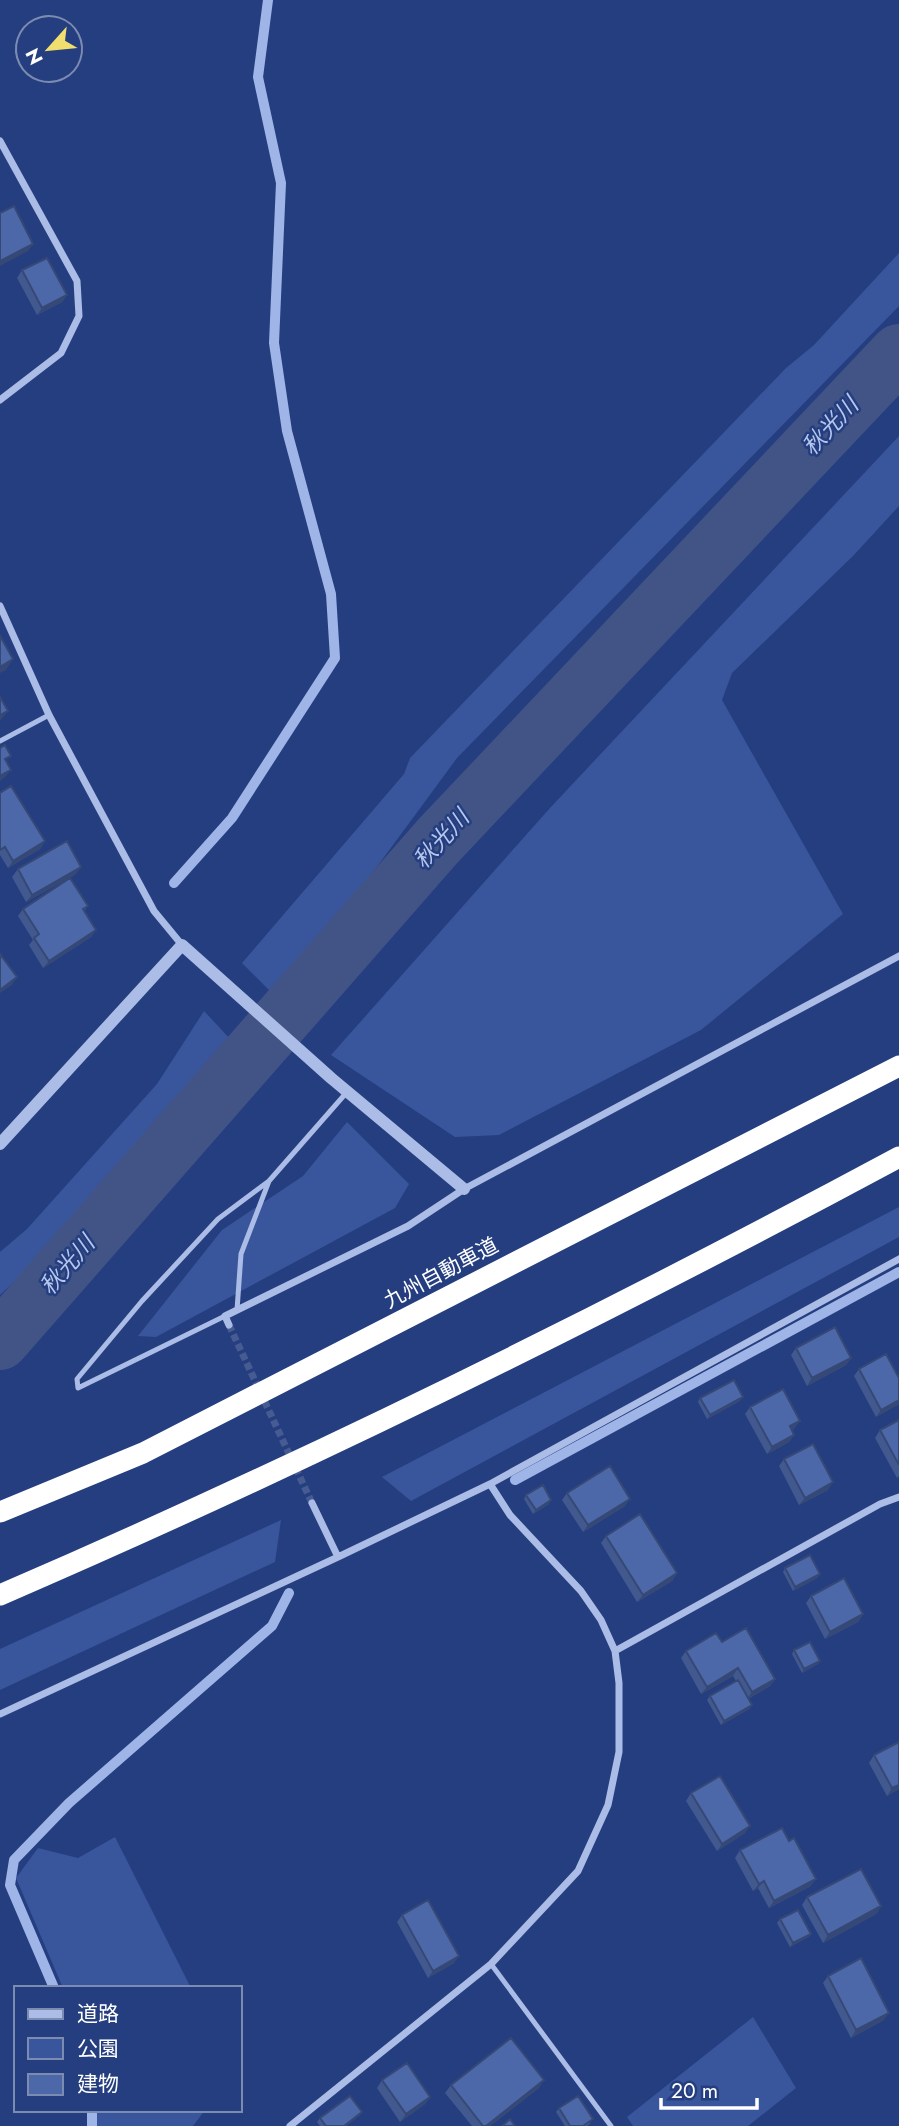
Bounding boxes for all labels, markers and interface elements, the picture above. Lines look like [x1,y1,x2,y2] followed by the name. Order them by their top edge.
[14,14,84,84] north arrow
[19,44,50,69] text: N
[794,387,868,463] water label: 秋光川
[405,800,479,876] water label: 秋光川
[32,1226,104,1302] water label: 秋光川
[378,1230,504,1316] street label: 九州自動車道
[14,1986,242,2112] legend
[77,1999,119,2029] text: 道路
[77,2034,119,2064] text: 公園
[661,2066,757,2110] scale bar
[77,2069,119,2099] text: 建物
[671,2076,718,2106] text: 20 m

